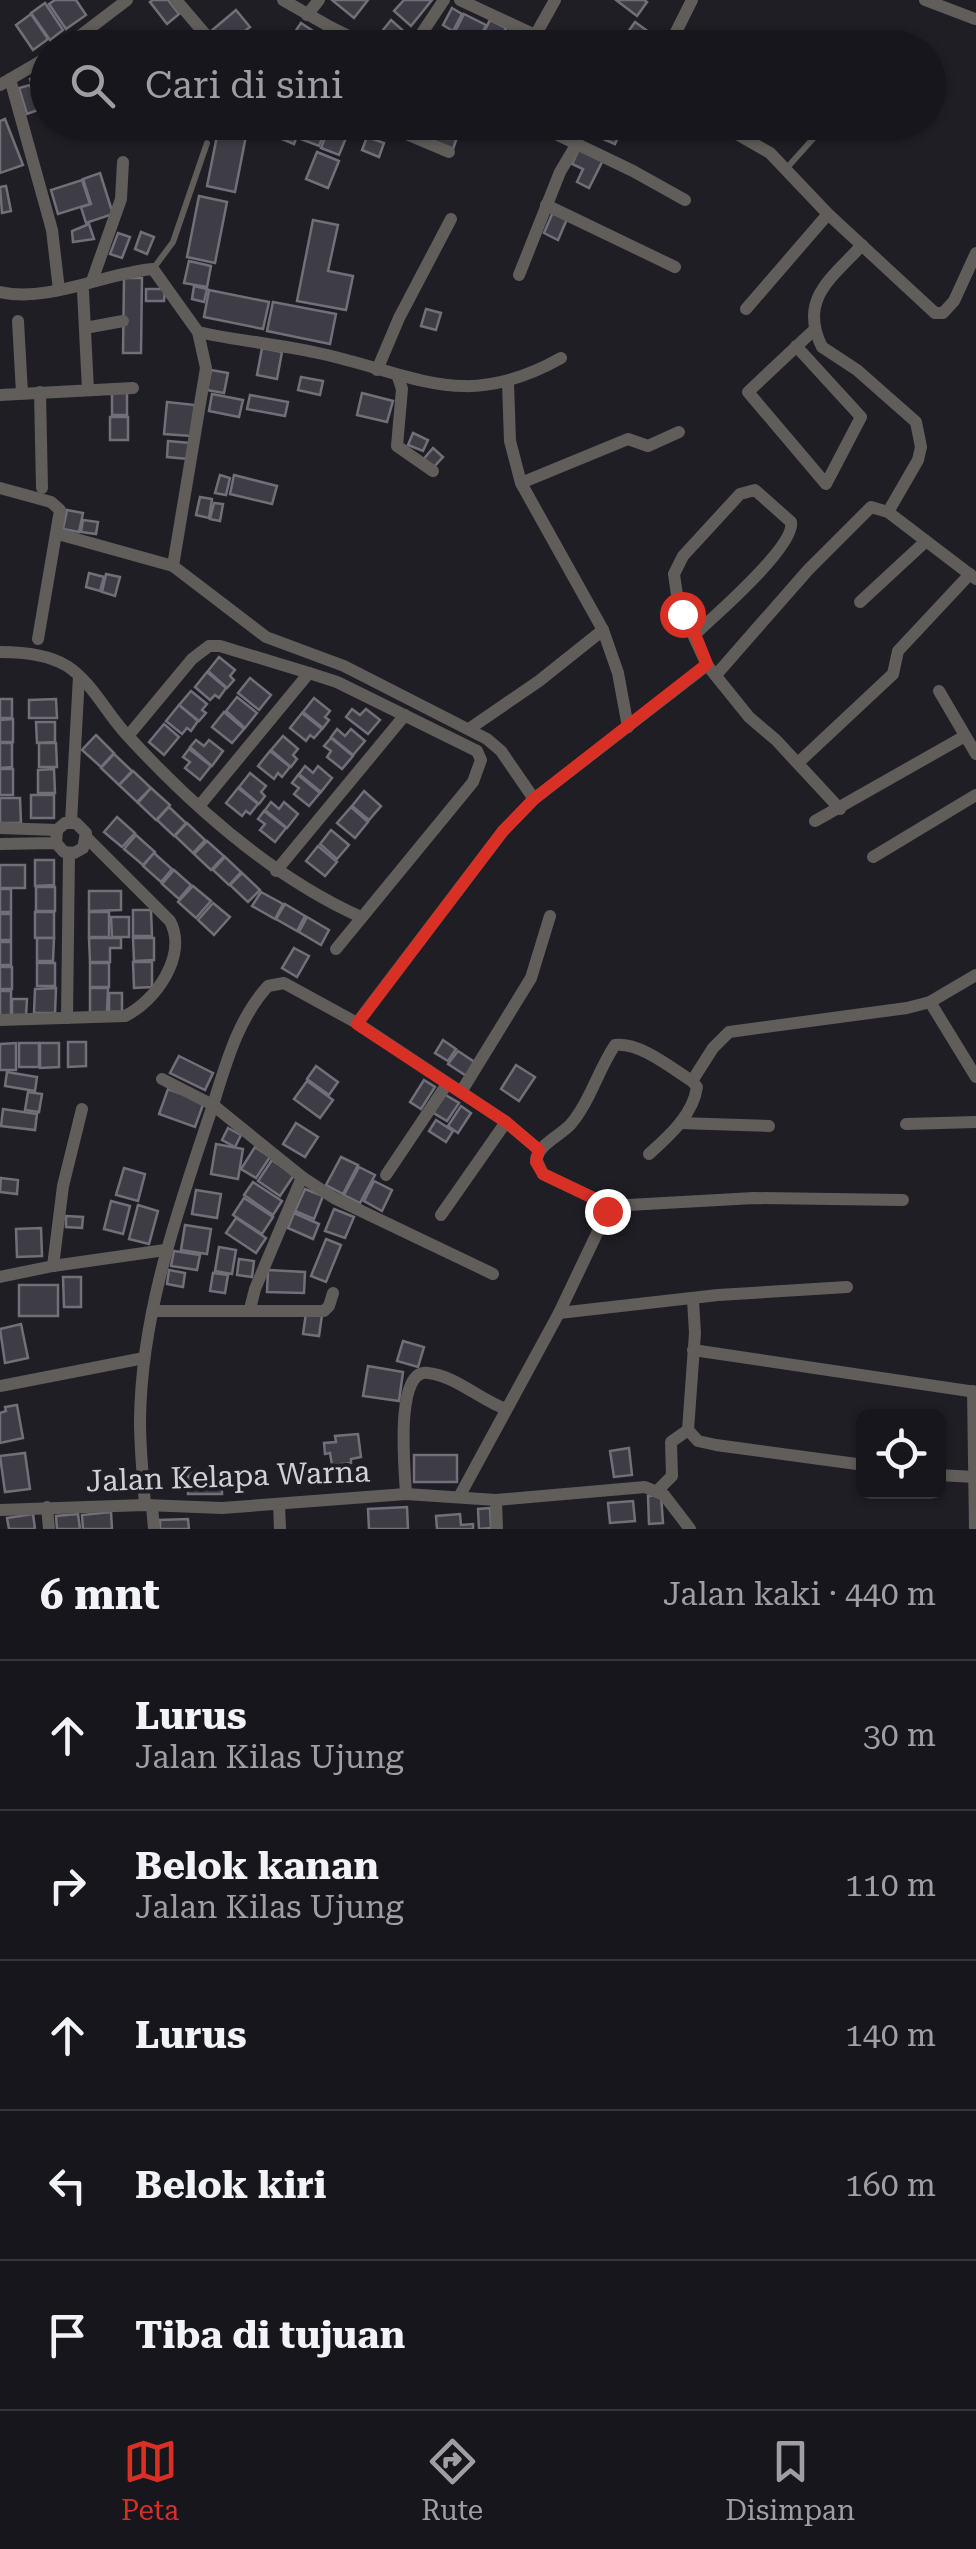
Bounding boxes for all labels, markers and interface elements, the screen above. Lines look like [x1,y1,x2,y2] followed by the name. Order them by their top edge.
[30,30,946,140] search box
[65,58,120,113] icon: search
[145,63,343,107] text: Cari di sini
[660,592,706,638] route start
[585,1189,631,1235] route end
[856,1409,946,1499] map controls
[856,1409,946,1499] button: locate
[85,1454,371,1498] street label: Jalan Kelapa Warna
[40,1570,160,1619] text: 6 mnt
[663,1575,936,1613] text: Jalan kaki · 440 m
[135,1694,247,1738] text: Lurus
[40,1708,95,1763] icon: ahead
[863,1716,936,1754] text: 30 m
[135,1738,404,1776] text: Jalan Kilas Ujung
[135,1844,379,1888] text: Belok kanan
[40,1858,95,1913] icon: right
[845,1866,936,1904] text: 110 m
[135,1888,404,1926] text: Jalan Kilas Ujung
[40,2008,95,2063] icon: ahead
[135,2013,247,2057] text: Lurus
[845,2016,936,2054] text: 140 m
[40,2158,95,2213] icon: left
[135,2163,326,2207] text: Belok kiri
[845,2166,936,2204] text: 160 m
[40,2308,95,2363] icon: arrive
[135,2313,405,2357] text: Tiba di tujuan
[121,2434,179,2527] tab: Peta
[421,2434,483,2527] tab: Rute
[725,2434,855,2527] tab: Disimpan

